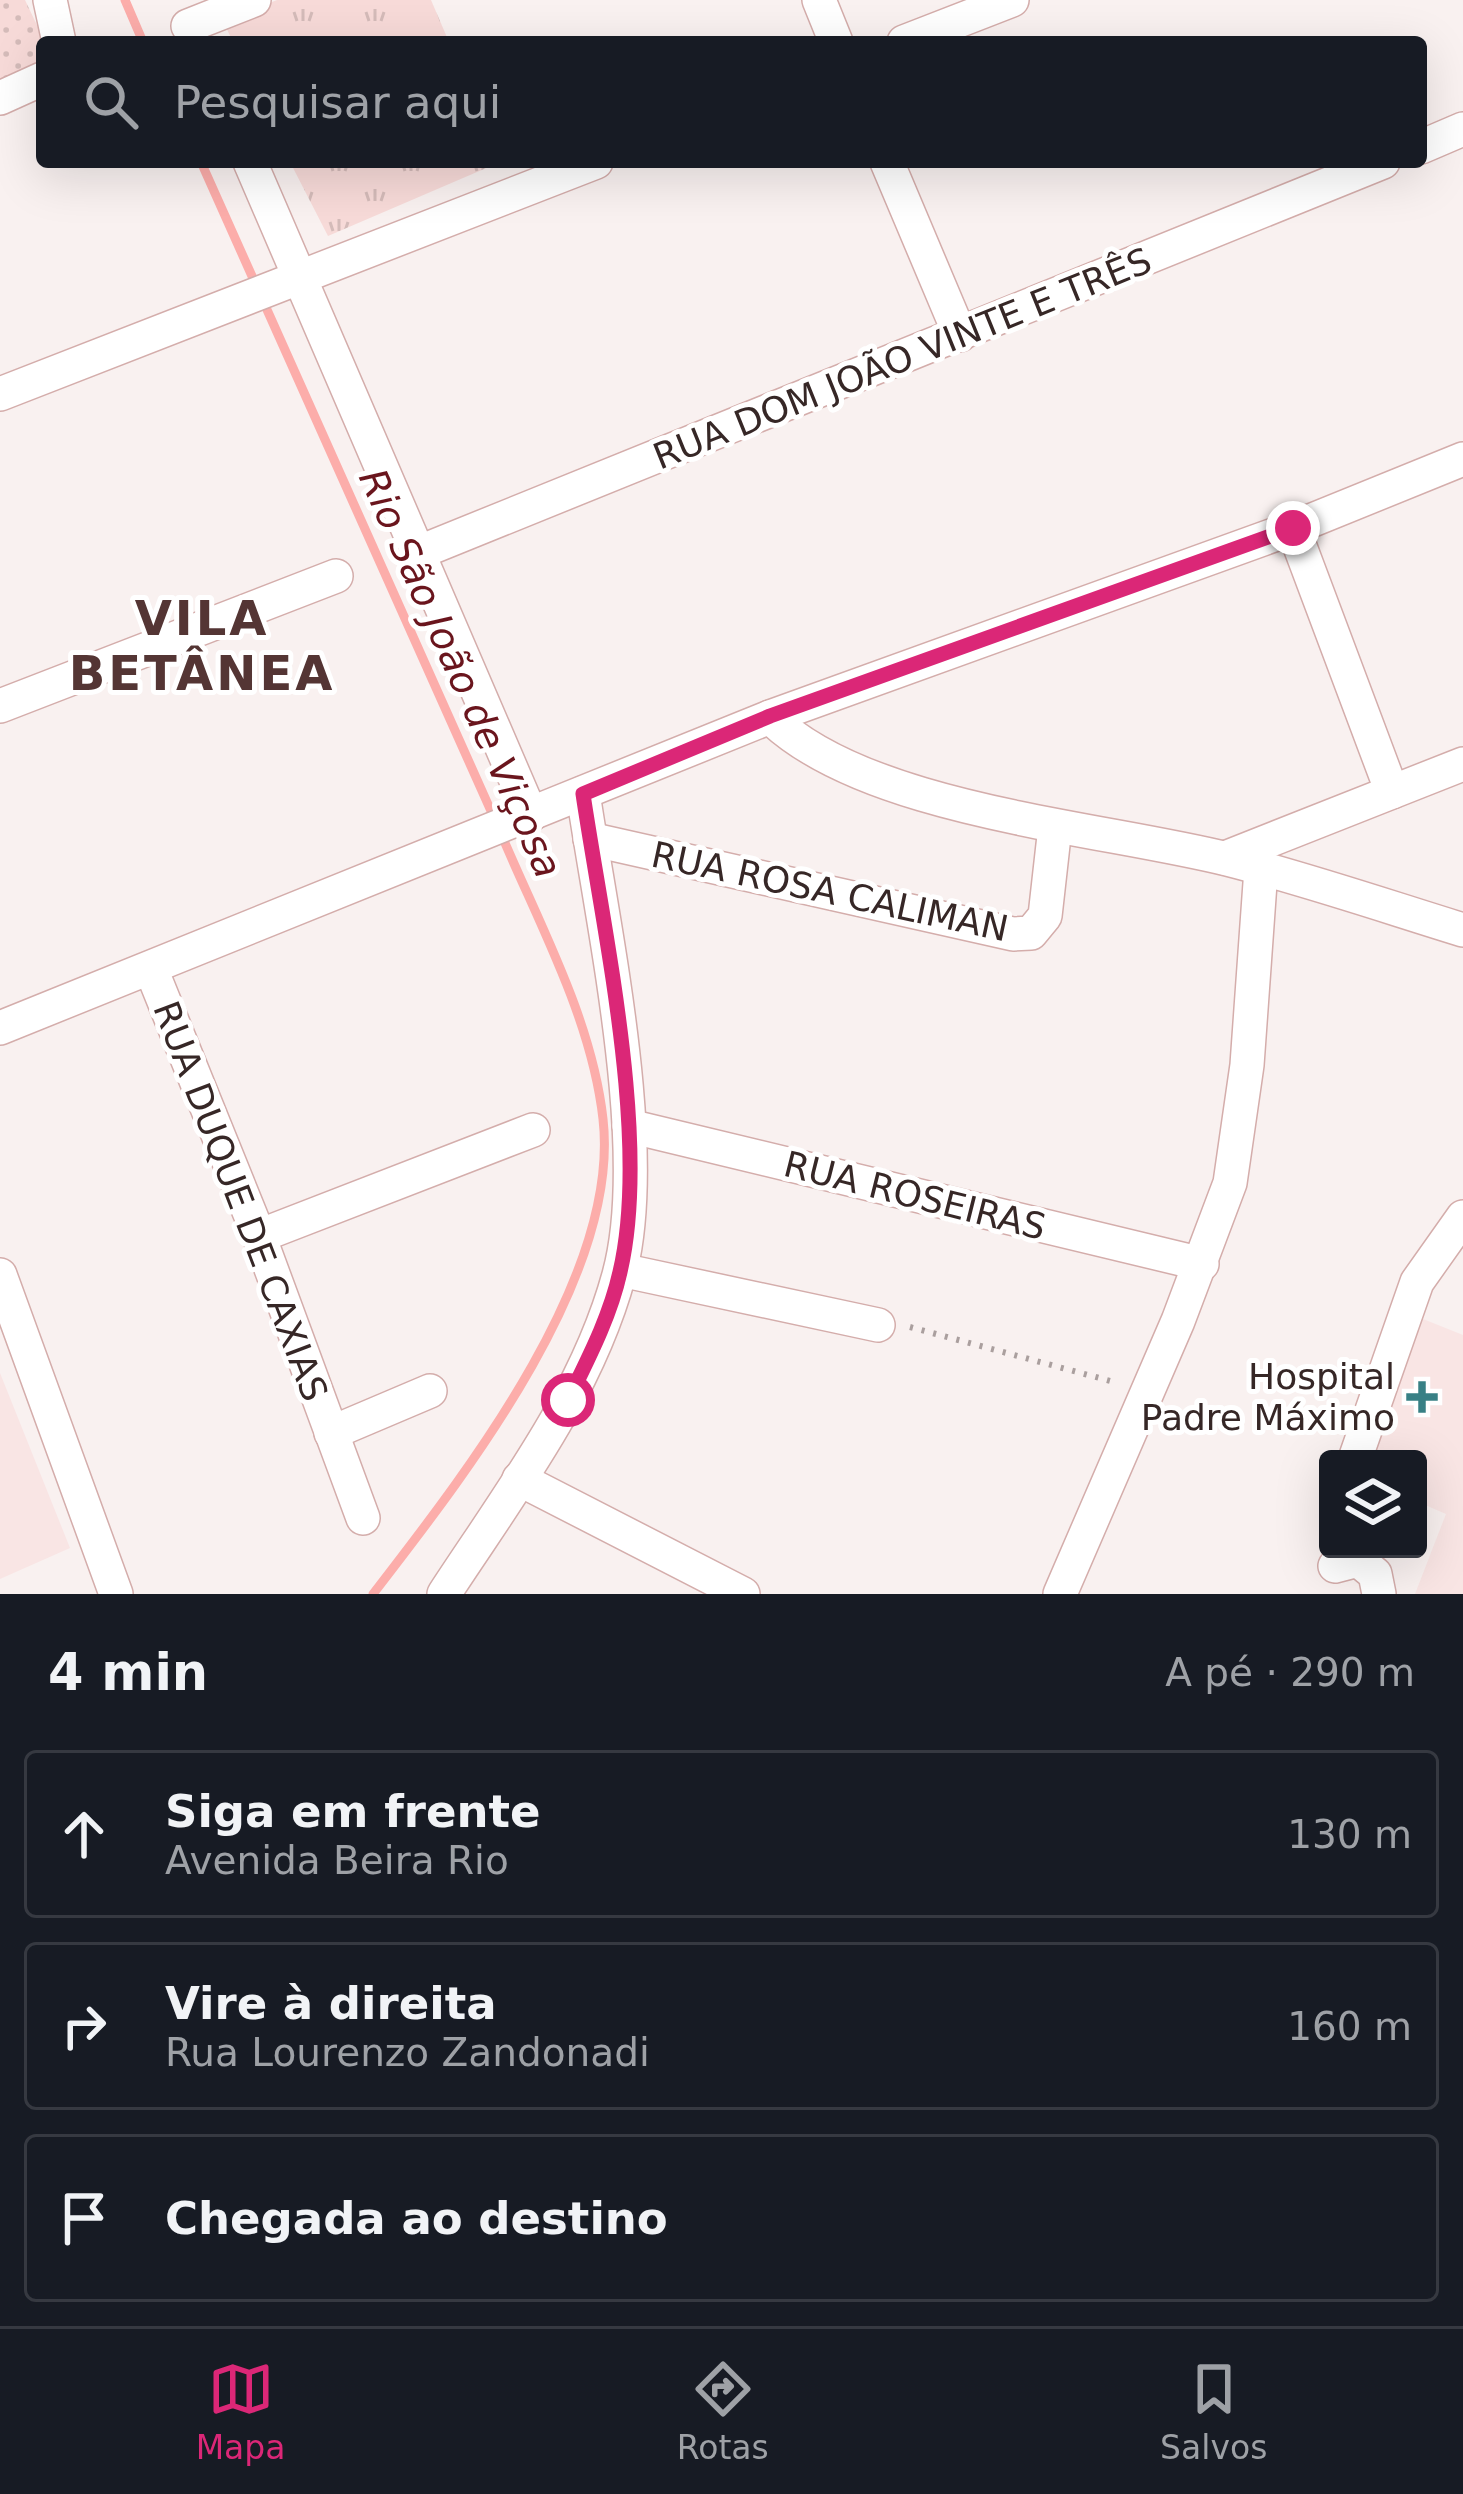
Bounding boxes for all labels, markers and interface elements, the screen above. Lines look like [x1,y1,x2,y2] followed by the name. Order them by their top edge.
[36,36,1427,168] search box
[78,69,144,135] icon: search
[174,76,501,129] text: Pesquisar aqui
[647,240,1157,477] street label: RUA DOM JOÃO VINTE E TRÊS
[350,462,571,885] water label: Rio São João de Viçosa
[1266,501,1320,555] route end
[69,590,335,701] district label: VILA BETÂNEA
[648,834,1012,949] street label: RUA ROSA CALIMAN
[145,996,336,1407] street label: RUA DUQUE DE CAXIAS
[780,1143,1050,1248] street label: RUA ROSEIRAS
[1141,1356,1395,1438] place label: Hospital Padre Máximo
[541,1373,595,1427] route start
[1406,1381,1438,1413] marker: Hospital Padre Máximo
[1319,1450,1427,1558] map controls
[1319,1450,1427,1558] button: layers
[48,1643,208,1702] text: 4 min
[1165,1650,1415,1695] text: A pé · 290 m
[165,1785,541,1838] text: Siga em frente
[51,1801,117,1867] icon: ahead
[1287,1812,1412,1857] text: 130 m
[165,1838,509,1883] text: Avenida Beira Rio
[165,1977,497,2030] text: Vire à direita
[51,1993,117,2059] icon: right
[1287,2004,1412,2049] text: 160 m
[165,2030,650,2075] text: Rua Lourenzo Zandonadi
[51,2185,117,2251] icon: arrive
[165,2192,668,2245] text: Chegada ao destino
[196,2356,286,2467] tab: Mapa
[677,2356,769,2467] tab: Rotas
[1160,2356,1267,2467] tab: Salvos

